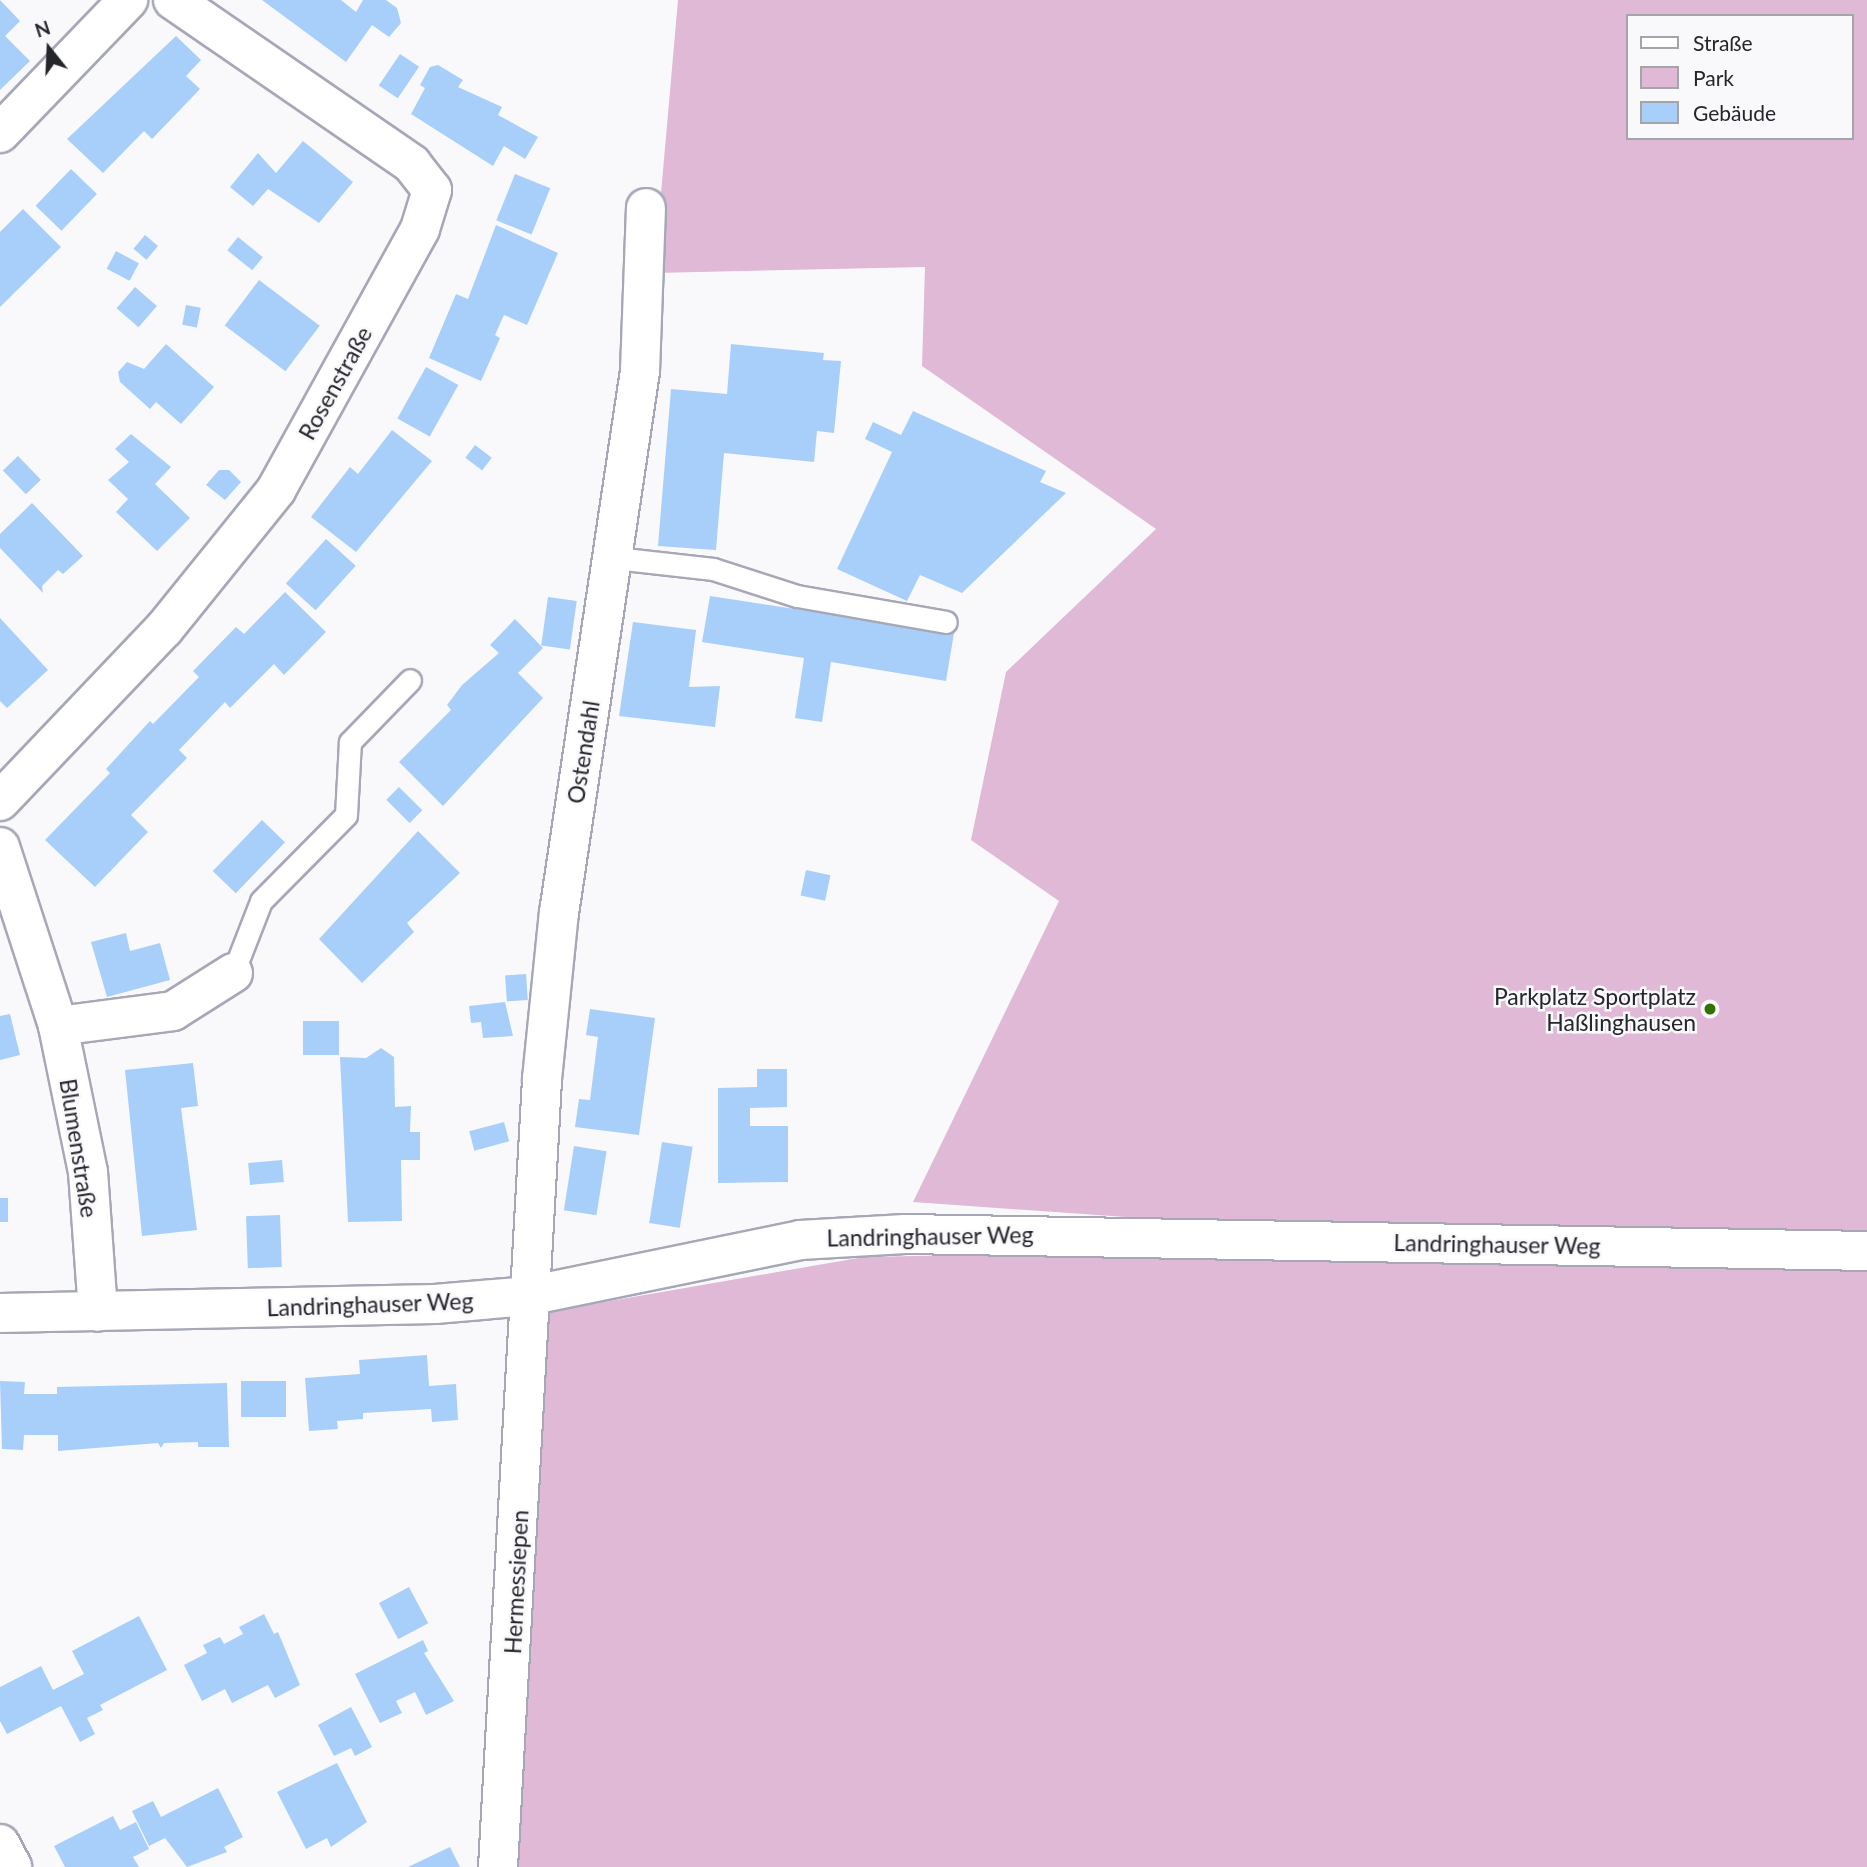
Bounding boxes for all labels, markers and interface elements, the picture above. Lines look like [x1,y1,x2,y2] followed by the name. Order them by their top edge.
[14,14,84,84] north arrow
[1626,14,1853,140] legend
[32,15,53,42] text: N
[1693,30,1753,55] text: Straße
[1693,65,1734,90] text: Park
[1693,100,1776,125] text: Gebäude
[293,322,377,444] street label: Rosenstraße
[561,699,605,805] street label: Ostendahl
[1494,982,1696,1036] place label: Parkplatz Sportplatz Haßlinghausen
[1702,1001,1718,1017] marker: Parkplatz Sportplatz Haßlinghausen
[54,1077,104,1219] street label: Blumenstraße
[826,1220,1034,1252] street label: Landringhauser Weg
[1393,1228,1601,1260] street label: Landringhauser Weg
[266,1287,474,1321] street label: Landringhauser Weg
[498,1509,534,1655] street label: Hermessiepen

